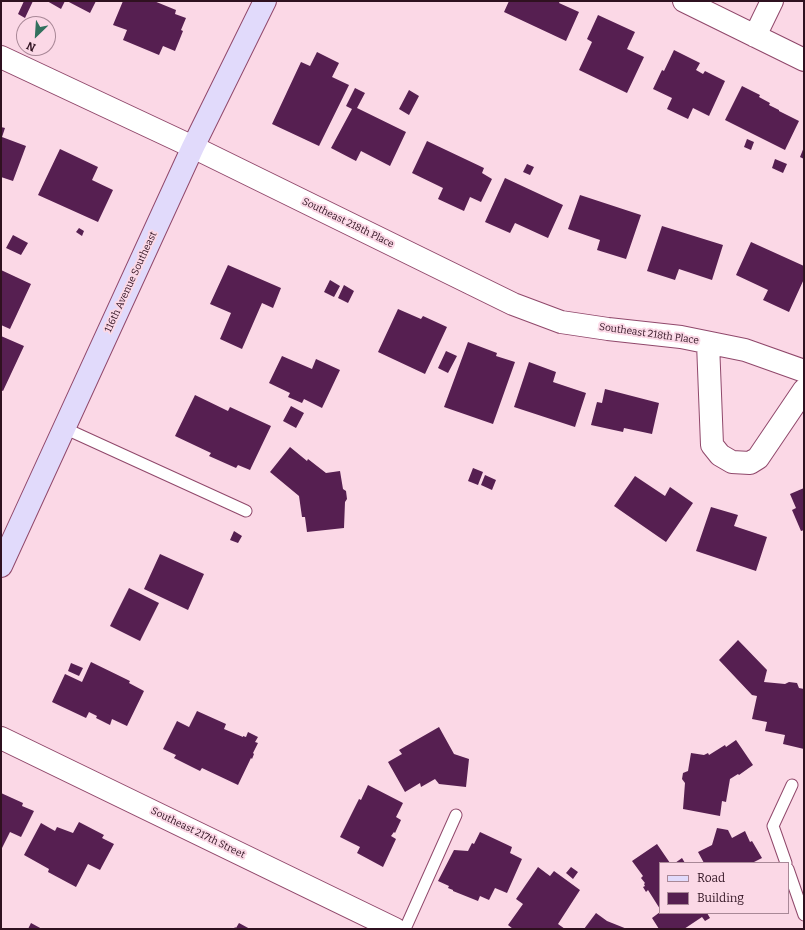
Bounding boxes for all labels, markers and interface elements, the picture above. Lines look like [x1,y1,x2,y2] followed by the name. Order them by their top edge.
[16,16,56,56] north arrow
[25,39,38,54] text: N
[300,196,396,250] street label: Southeast 218th Place
[102,230,160,334] street label: 116th Avenue Southeast
[598,321,700,347] street label: Southeast 218th Place
[149,805,247,861] street label: Southeast 217th Street
[659,862,789,914] legend
[697,871,725,885] text: Road
[697,891,744,905] text: Building

